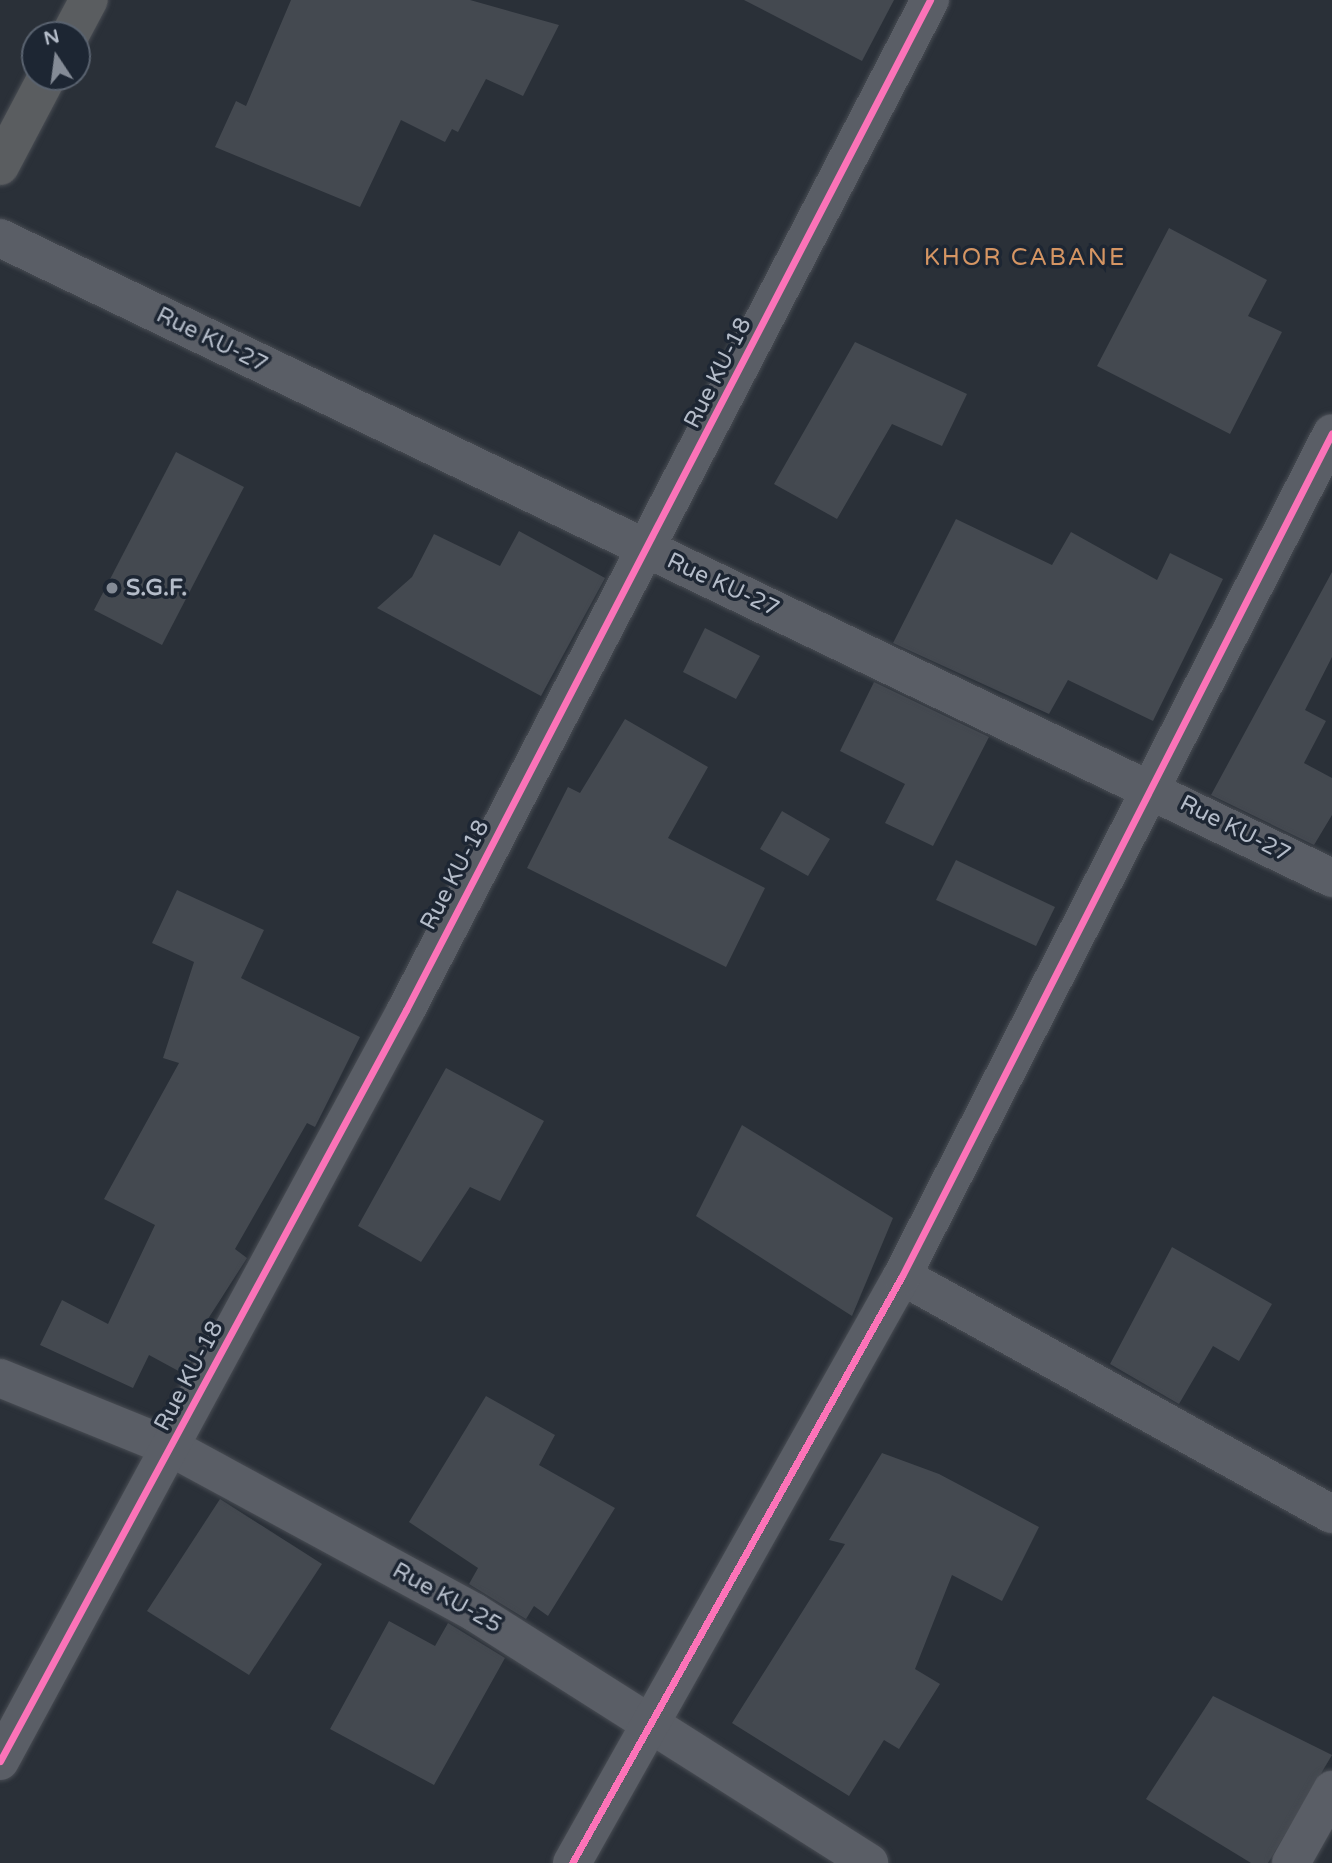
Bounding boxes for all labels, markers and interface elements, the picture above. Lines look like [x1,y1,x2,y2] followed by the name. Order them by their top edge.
[21,21,91,91] north arrow
[42,25,62,50] text: N
[925,244,1125,272] district label: KHOR CABANE
[152,301,272,379] street label: Rue KU-27
[678,313,758,433] street label: Rue KU-18
[663,547,783,623] street label: Rue KU-27
[126,574,187,602] place label: S.G.F.
[104,580,120,596] marker: S.G.F.
[1175,789,1295,869] street label: Rue KU-27
[415,815,495,935] street label: Rue KU-18
[149,1316,229,1436] street label: Rue KU-18
[388,1557,506,1639] street label: Rue KU-25

